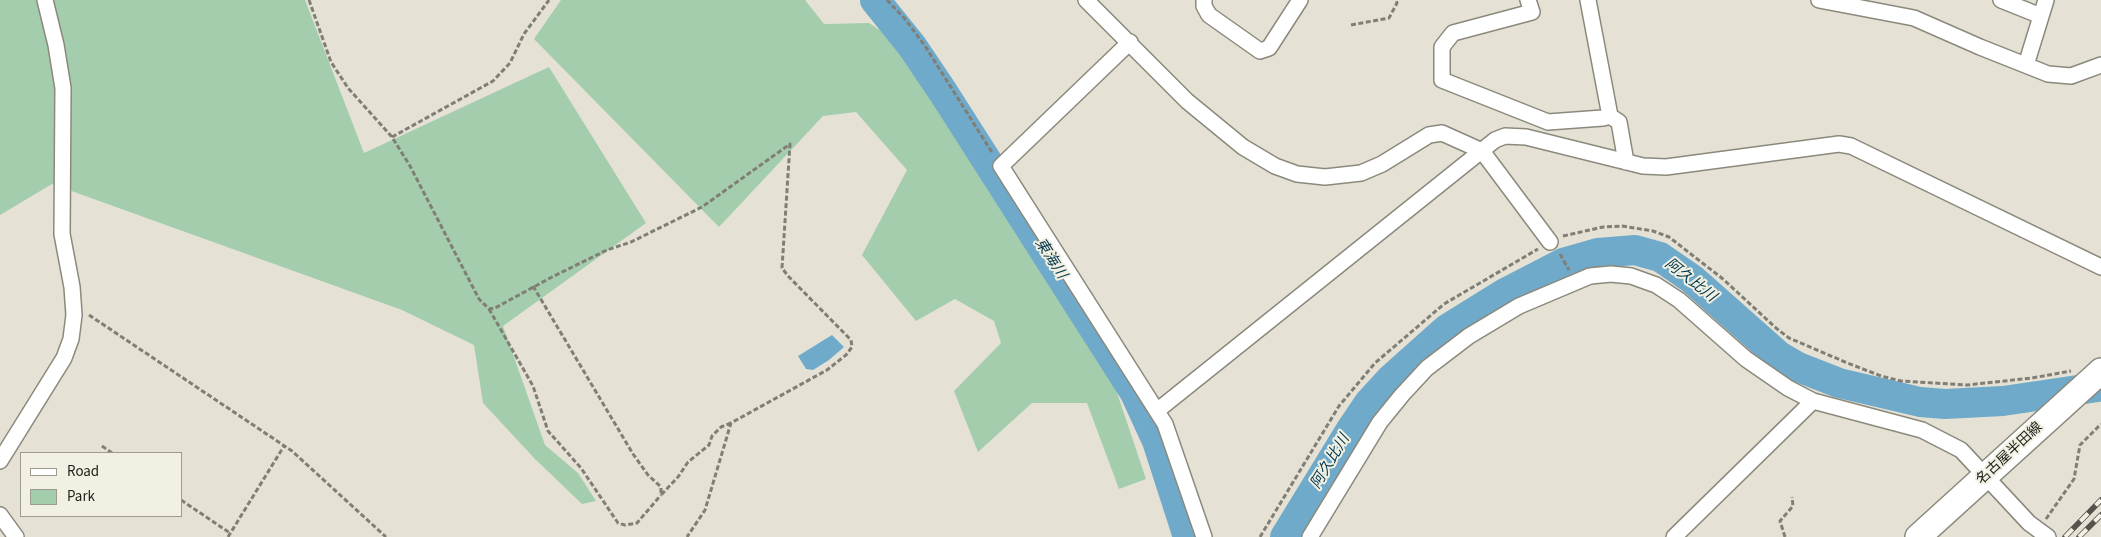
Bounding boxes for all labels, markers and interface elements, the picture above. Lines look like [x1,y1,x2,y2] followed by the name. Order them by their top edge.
[1030,235,1070,283] water label: 東海川
[1661,255,1719,307] water label: 阿久比川
[1974,419,2046,489] street label: 名古屋半田線
[1308,432,1354,492] water label: 阿久比川
[20,452,182,517] legend
[67,461,99,482] text: Road
[67,486,95,507] text: Park

